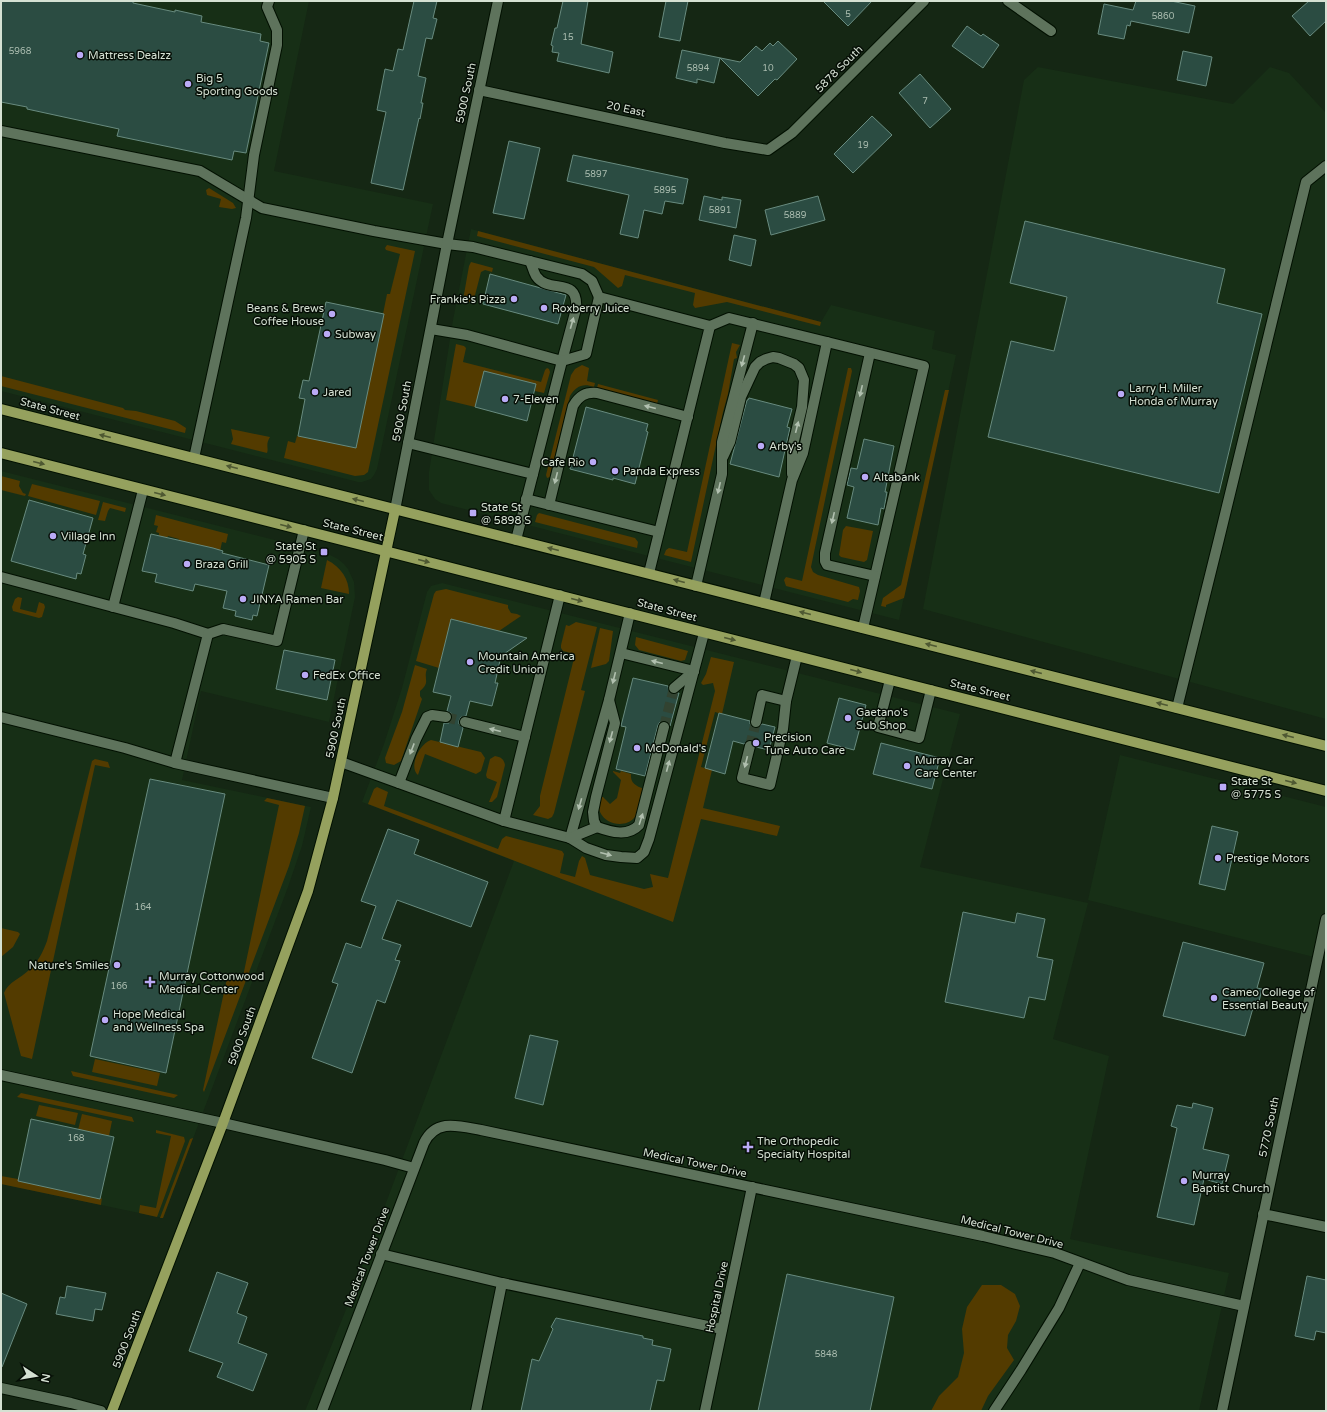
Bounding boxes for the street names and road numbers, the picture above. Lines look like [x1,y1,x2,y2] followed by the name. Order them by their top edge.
[813,43,865,95] street label: 5878 South
[453,62,479,124] street label: 5900 South
[605,99,647,119] street label: 20 East
[390,380,414,442] street label: 5900 South
[19,395,81,423] street label: State Street
[322,516,384,544] street label: State Street
[636,596,698,624] street label: State Street
[949,676,1011,704] street label: State Street
[323,697,349,759] street label: 5900 South
[225,1005,259,1067] street label: 5900 South
[1256,1096,1282,1158] street label: 5770 South
[642,1146,748,1180] street label: Medical Tower Drive
[342,1205,392,1309] street label: Medical Tower Drive
[959,1213,1065,1251] street label: Medical Tower Drive
[703,1260,731,1334] street label: Hospital Drive
[110,1308,144,1370] street label: 5900 South

